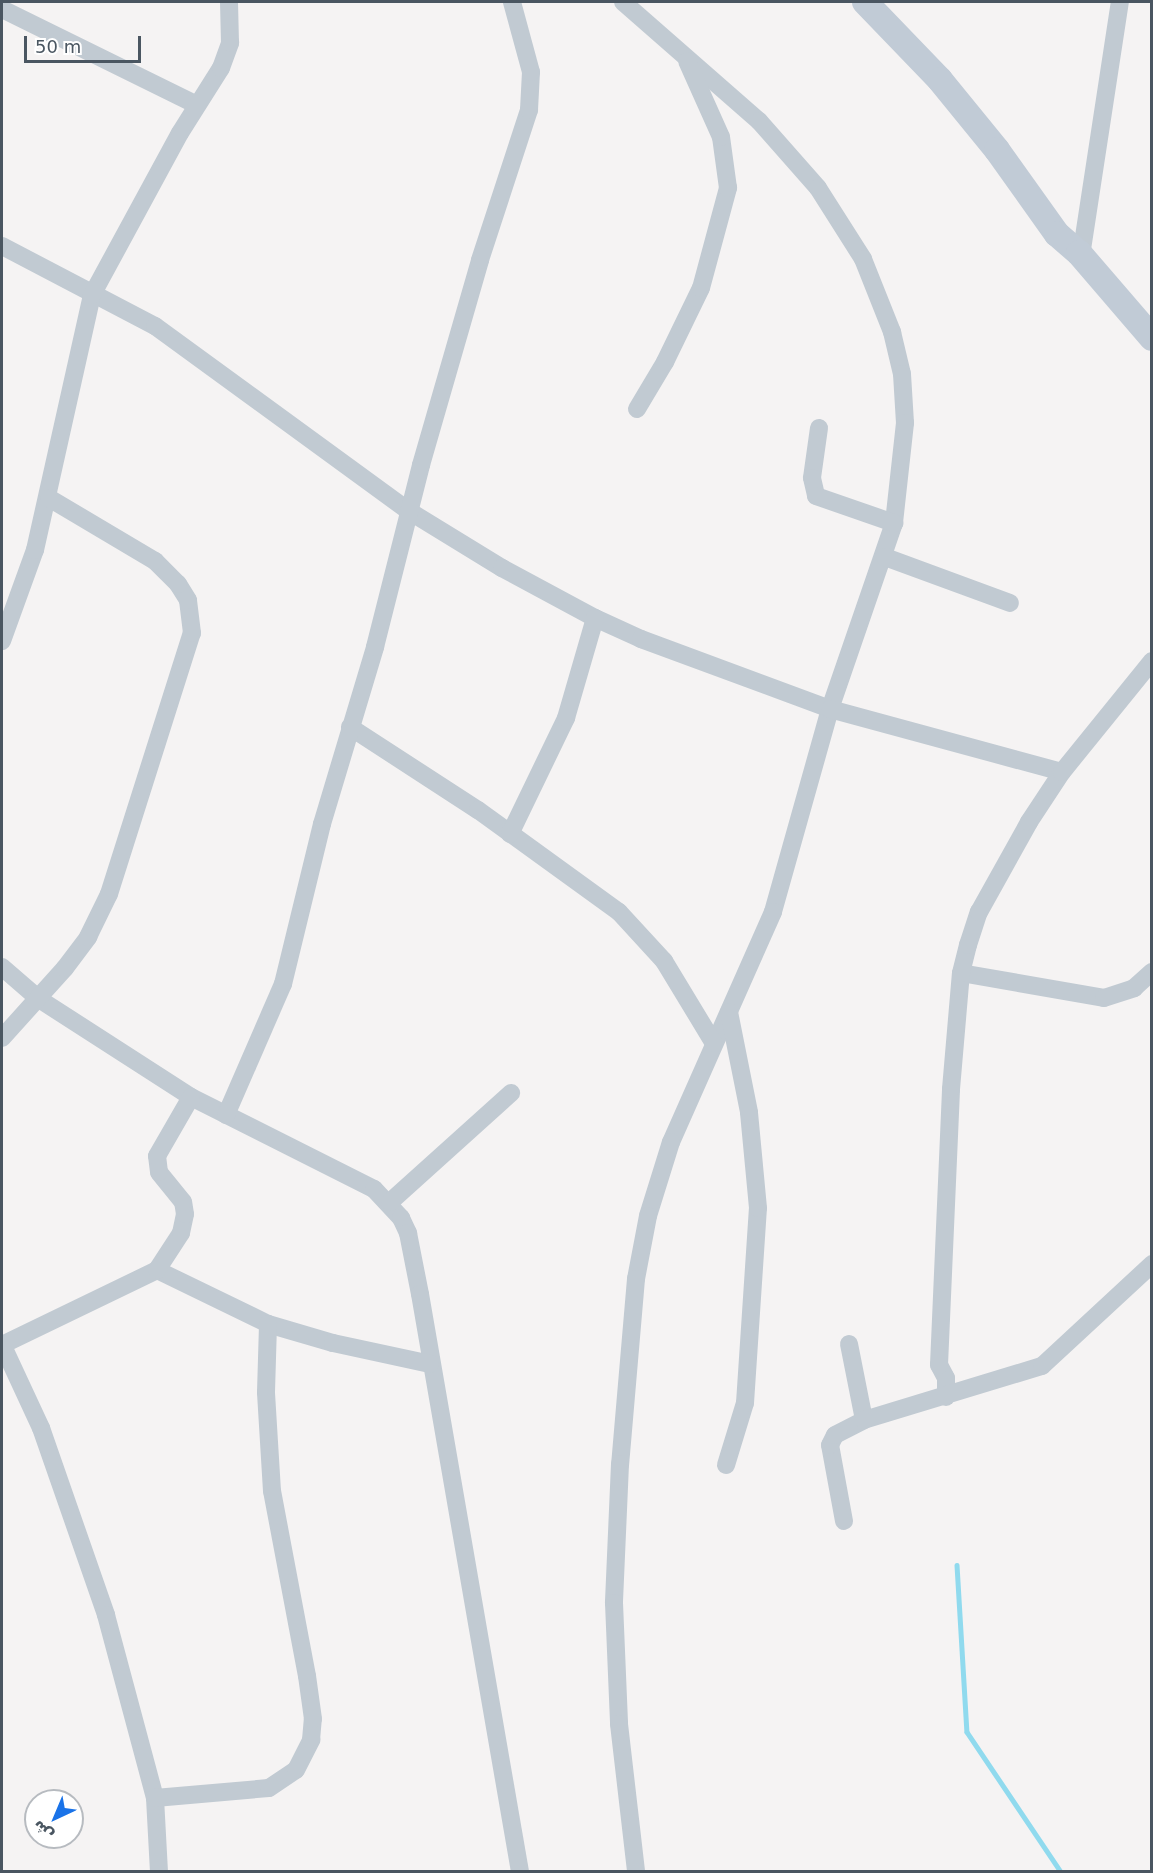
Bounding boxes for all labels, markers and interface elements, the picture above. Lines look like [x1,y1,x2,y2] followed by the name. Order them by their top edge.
[27,24,144,62] scale bar
[35,36,81,57] text: 50 m
[24,1789,84,1849] north arrow
[28,1816,57,1845] text: ش

